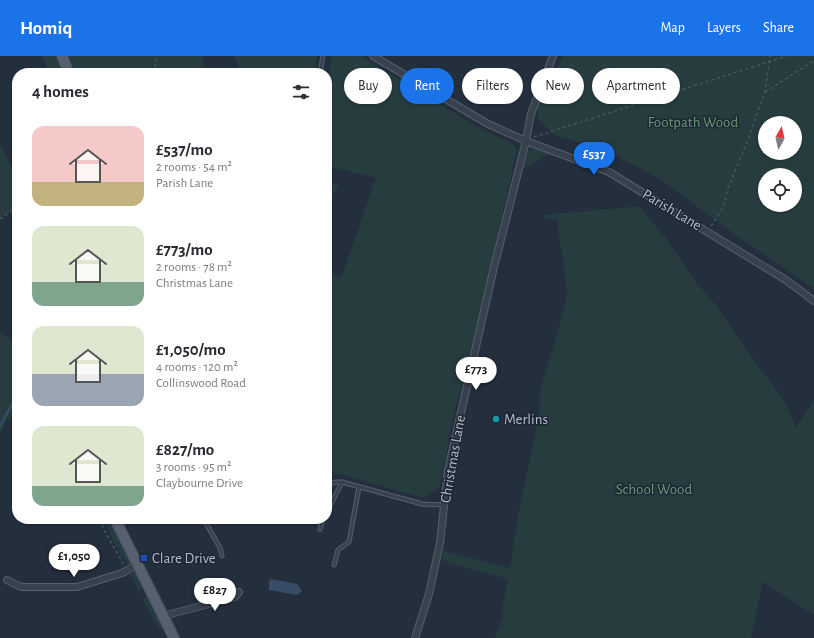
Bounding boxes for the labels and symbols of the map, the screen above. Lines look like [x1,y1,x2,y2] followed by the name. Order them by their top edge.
[648,115,738,130] park label: Footpath Wood
[758,116,802,160] north arrow
[570,142,618,176] pin: £537
[640,187,704,234] street label: Parish Lane
[452,357,500,391] pin: £773
[504,412,548,427] place label: Merlins
[438,414,468,504] street label: Christmas Lane
[491,414,501,424] marker: Merlins
[616,482,692,497] park label: School Wood
[41,544,107,578] pin: £1,050
[152,551,216,566] place label: Clare Drive
[139,553,149,563] marker: Clare Drive
[191,578,239,612] pin: £827

